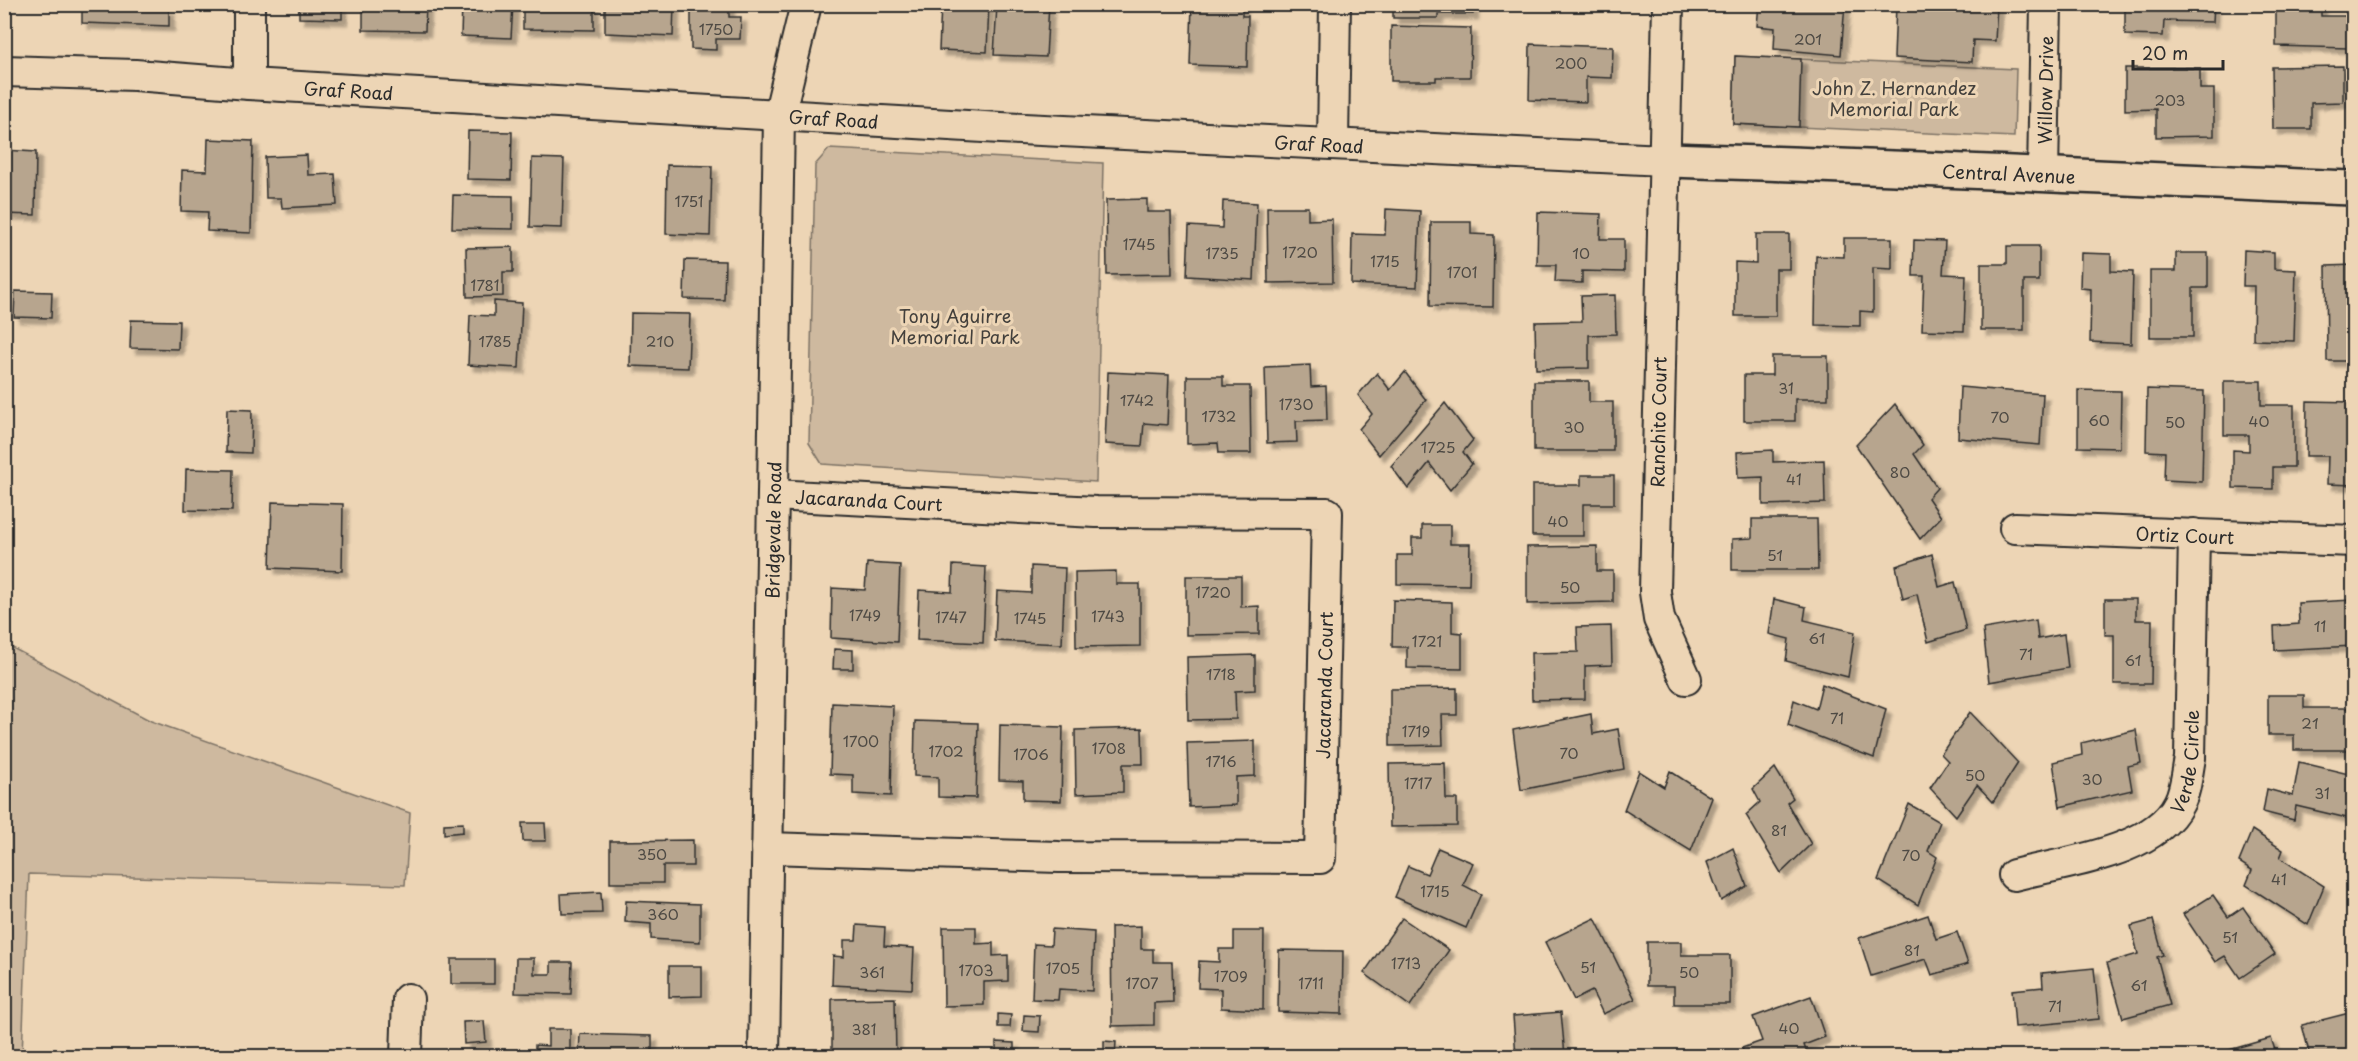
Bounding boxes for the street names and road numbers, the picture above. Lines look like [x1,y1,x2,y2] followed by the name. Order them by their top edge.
[2030,36,2059,144] street label: Willow Drive
[303,74,394,106] street label: Graf Road
[788,102,879,134] street label: Graf Road
[1273,128,1364,159] street label: Graf Road
[1942,156,2076,189] street label: Central Avenue
[1643,356,1673,488] street label: Ranchito Court
[758,461,787,599] street label: Bridgevale Road
[795,483,943,517] street label: Jacaranda Court
[2135,519,2235,550] street label: Ortiz Court
[1309,611,1338,759] street label: Jacaranda Court
[2163,709,2204,818] street label: Verde Circle

